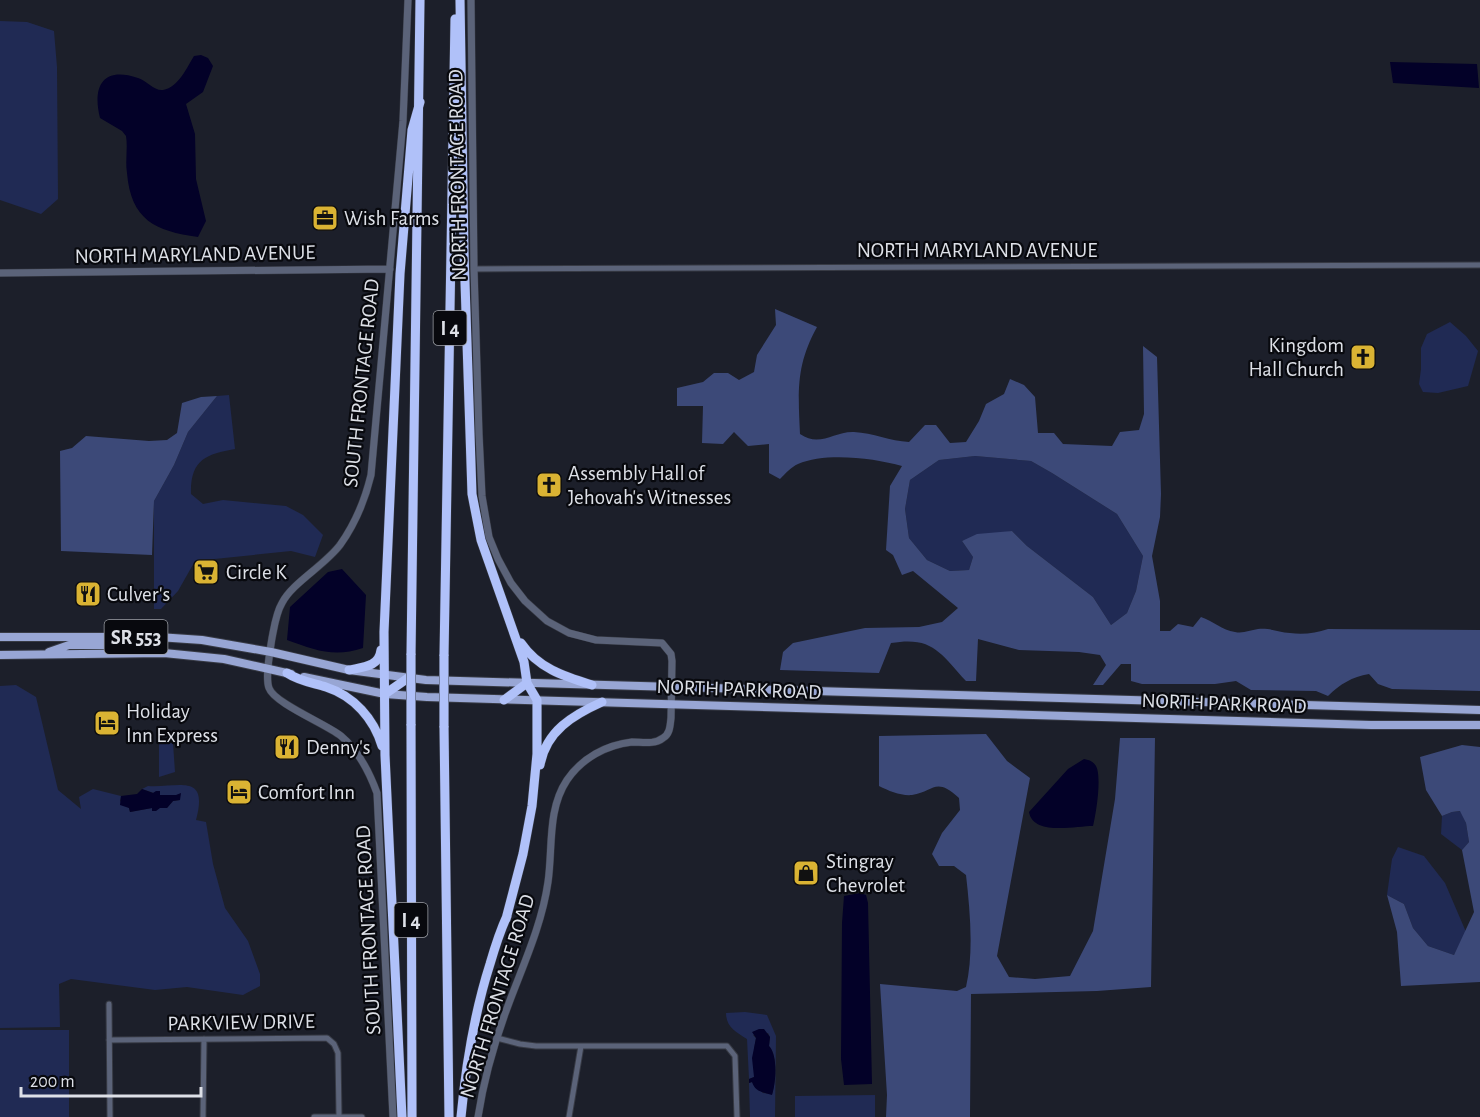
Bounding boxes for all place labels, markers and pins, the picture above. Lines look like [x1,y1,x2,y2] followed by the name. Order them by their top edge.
[310,203,340,233] office icon: Wish Farms
[344,208,439,229] place label: Wish Farms
[1248,335,1344,380] place label: Kingdom Hall Church
[1348,342,1378,372] church icon: Kingdom Hall Church
[568,463,731,508] place label: Assembly Hall of Jehovah's Witnesses
[534,470,564,500] church icon: Assembly Hall of Jehovah's Witnesses
[191,557,221,587] supermarket icon: Circle K
[226,562,287,583] place label: Circle K
[73,579,103,609] restaurant icon: Culver's
[107,584,170,605] place label: Culver's
[126,701,218,746] place label: Holiday Inn Express
[92,708,122,738] hotel icon: Holiday Inn Express
[272,732,302,762] restaurant icon: Denny's
[306,737,371,758] place label: Denny's
[224,777,254,807] hotel icon: Comfort Inn
[258,782,355,803] place label: Comfort Inn
[826,851,905,896] place label: Stingray Chevrolet
[791,858,821,888] shop icon: Stingray Chevrolet

